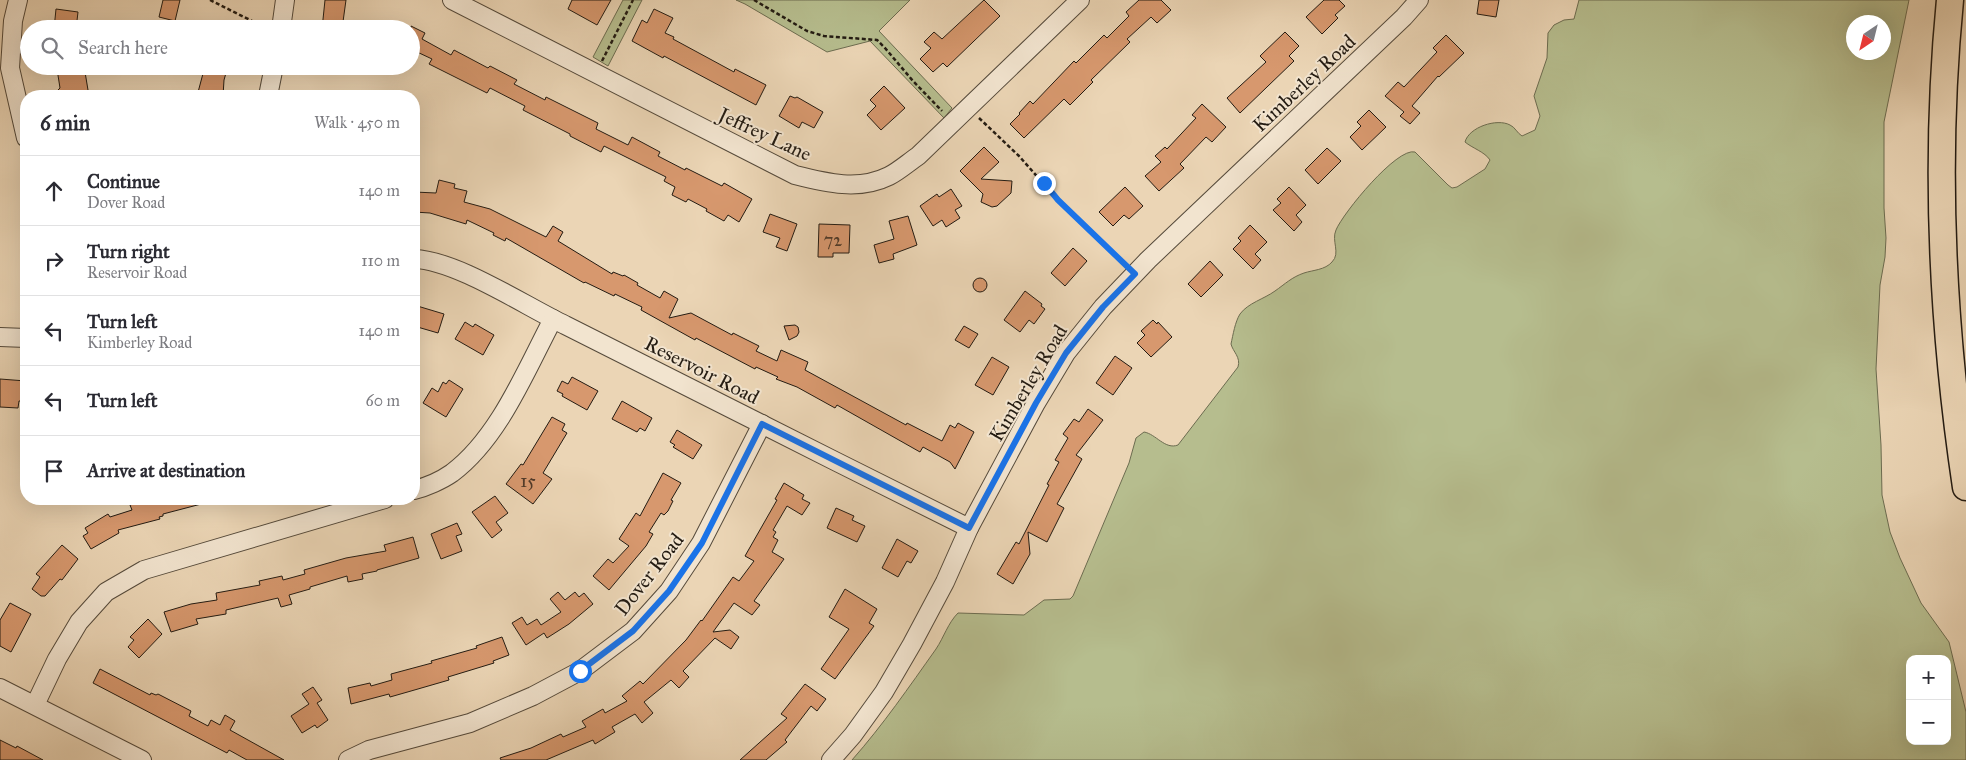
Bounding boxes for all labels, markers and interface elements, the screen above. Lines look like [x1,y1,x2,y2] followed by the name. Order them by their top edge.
[1846,15,1891,60] north arrow
[20,20,420,75] search box
[1248,29,1360,137] street label: Kimberley Road
[38,34,66,62] icon: search
[78,36,168,59] text: Search here
[713,101,815,167] street label: Jeffrey Lane
[40,110,90,136] text: 6 min
[314,113,400,132] text: Walk · 450 m
[87,170,160,193] text: Continue
[1033,172,1056,195] route end
[40,177,68,205] icon: ahead
[359,181,400,200] text: 140 m
[87,193,165,212] text: Dover Road
[824,229,842,251] house number: 72
[87,240,170,263] text: Turn right
[40,247,68,275] icon: right
[361,251,400,270] text: 110 m
[87,263,187,282] text: Reservoir Road
[87,310,157,333] text: Turn left
[40,317,68,345] icon: left
[984,320,1072,446] street label: Kimberley Road
[359,321,400,340] text: 140 m
[641,331,763,409] street label: Reservoir Road
[87,333,192,352] text: Kimberley Road
[40,387,68,415] icon: left
[87,389,157,412] text: Turn left
[366,391,400,410] text: 60 m
[40,457,68,485] icon: arrive
[87,459,245,482] text: Arrive at destination
[520,470,536,492] house number: 15
[609,528,689,620] street label: Dover Road
[1906,655,1951,745] map controls
[1906,655,1951,700] button: +
[569,660,592,683] route start
[1906,700,1951,745] button: −

